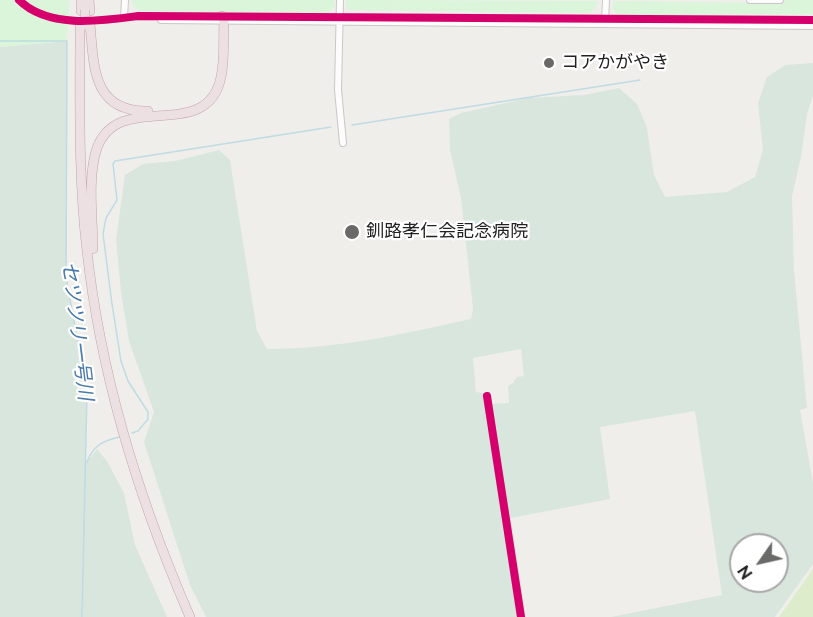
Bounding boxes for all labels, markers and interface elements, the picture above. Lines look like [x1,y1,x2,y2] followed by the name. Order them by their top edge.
[561,52,669,74] place label: コアかがやき
[542,56,556,70] marker: コアかがやき
[366,221,528,243] place label: 釧路孝仁会記念病院
[343,223,361,241] marker: 釧路孝仁会記念病院
[57,260,97,402] water label: セツツリ一号川
[729,533,789,593] north arrow
[734,562,757,583] text: N

